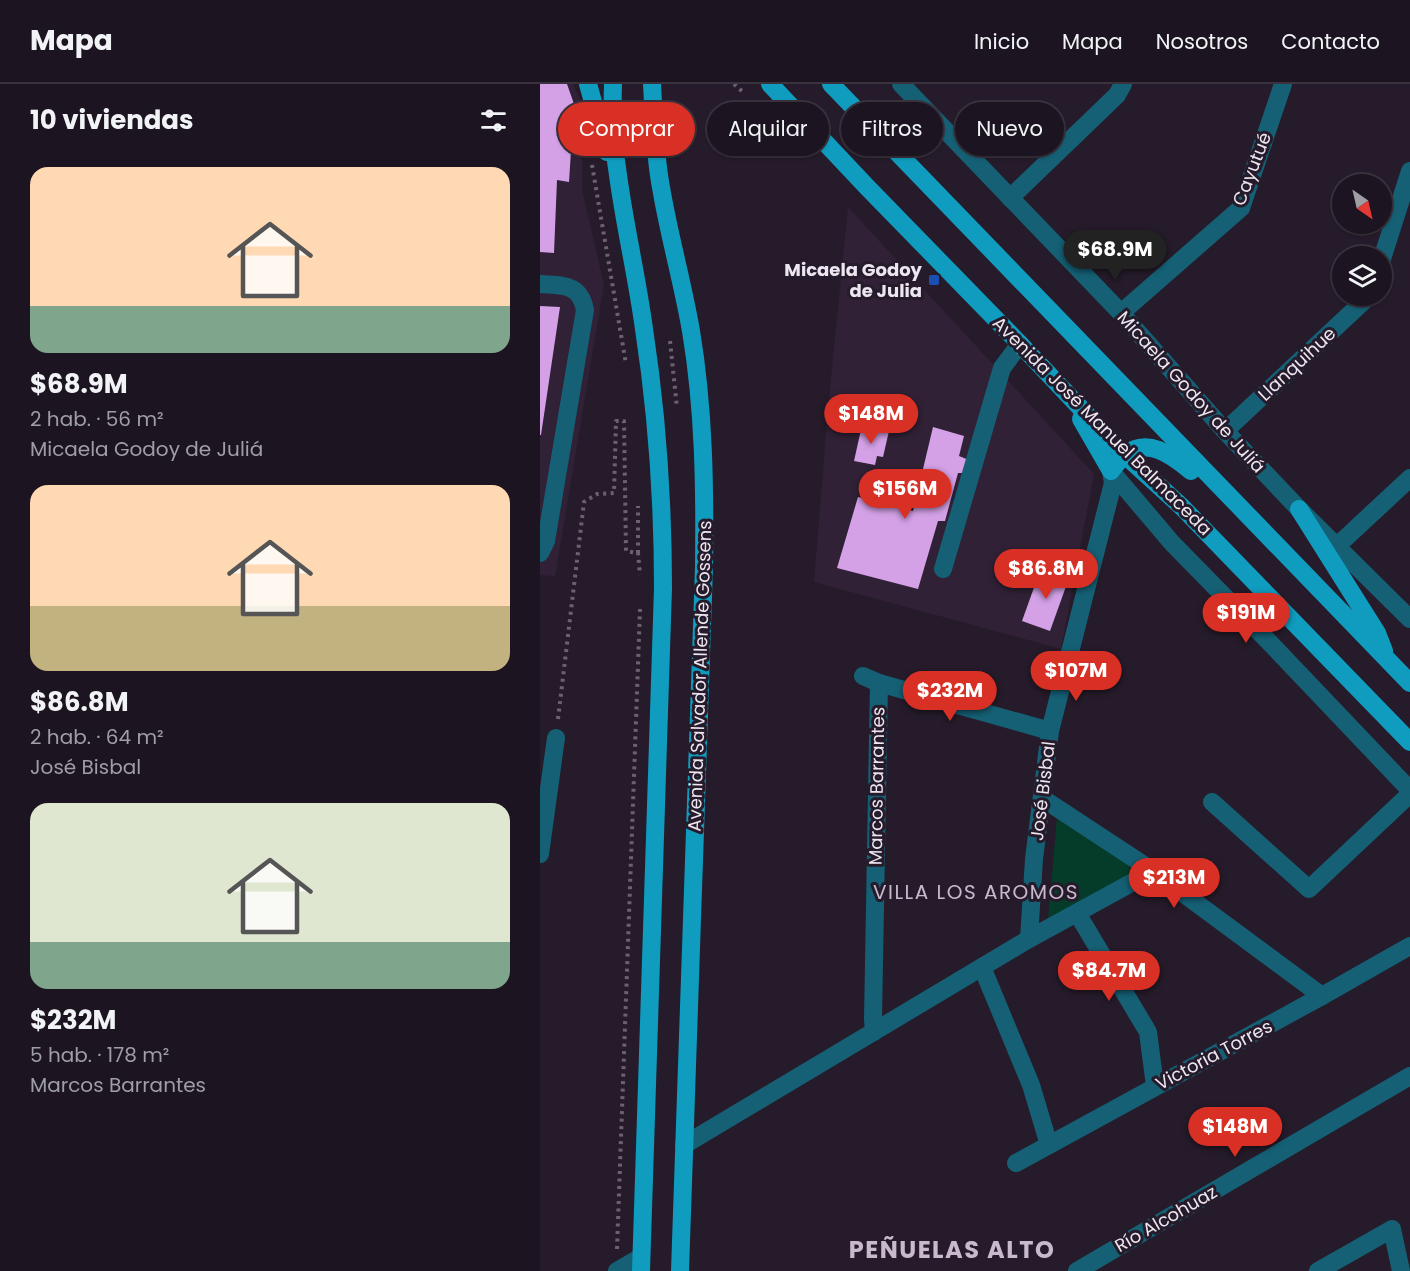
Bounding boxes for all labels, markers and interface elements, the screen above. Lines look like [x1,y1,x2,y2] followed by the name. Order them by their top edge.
[30,21,113,60] text: Mapa
[974,27,1029,56] text: Inicio
[1062,27,1123,56] text: Mapa
[1156,27,1248,56] text: Nosotros
[1281,27,1380,56] text: Contacto
[30,102,194,138] text: 10 viviendas
[558,102,695,156] chip: Comprar
[707,102,829,156] chip: Alquilar
[841,102,943,156] chip: Filtros
[955,102,1064,156] chip: Nuevo
[477,104,510,137] icon: filters
[1226,128,1277,209] street label: Cayutué
[1332,174,1392,234] north arrow
[1332,174,1392,306] map controls
[216,206,324,314] icon: home
[1066,230,1164,281] pin: $68.9M
[1077,235,1153,263] text: $68.9M
[1332,246,1392,306] button: layers
[784,257,923,303] place label: Micaela Godoy de Julia
[927,273,941,287] marker: Micaela Godoy de Julia
[1112,305,1271,478] street label: Micaela Godoy de Juliá
[987,310,1218,541] street label: Avenida José Manuel Balmaceda
[1252,321,1341,406] street label: Llanquihue
[30,366,128,402] text: $68.9M
[829,394,913,445] pin: $148M
[838,399,904,427] text: $148M
[30,405,164,433] text: 2 hab. · 56 m²
[30,435,263,463] text: Micaela Godoy de Juliá
[863,469,947,520] pin: $156M
[873,474,937,502] text: $156M
[682,520,717,832] street label: Avenida Salvador Allende Gossens
[216,524,324,632] icon: home
[997,549,1095,600] pin: $86.8M
[1008,554,1084,582] text: $86.8M
[1204,593,1288,644] pin: $191M
[1217,598,1275,626] text: $191M
[1034,651,1118,702] pin: $107M
[1045,656,1107,684] text: $107M
[908,671,992,722] pin: $232M
[917,676,983,704] text: $232M
[30,684,129,720] text: $86.8M
[863,707,890,865] street label: Marcos Barrantes
[30,723,164,751] text: 2 hab. · 64 m²
[1024,740,1061,842] street label: José Bisbal
[30,753,141,781] text: José Bisbal
[216,842,324,950] icon: home
[1132,858,1216,909] pin: $213M
[1143,863,1205,891] text: $213M
[873,878,1079,906] district label: VILLA LOS AROMOS
[1060,951,1158,1002] pin: $84.7M
[1072,956,1146,984] text: $84.7M
[30,1002,116,1038] text: $232M
[1151,1013,1277,1096] street label: Victoria Torres
[30,1041,169,1069] text: 5 hab. · 178 m²
[30,1071,206,1099] text: Marcos Barrantes
[1193,1107,1277,1158] pin: $148M
[1202,1112,1268,1140] text: $148M
[1110,1179,1221,1258] street label: Río Alcohuaz
[849,1233,1055,1266] district label: PEÑUELAS ALTO

